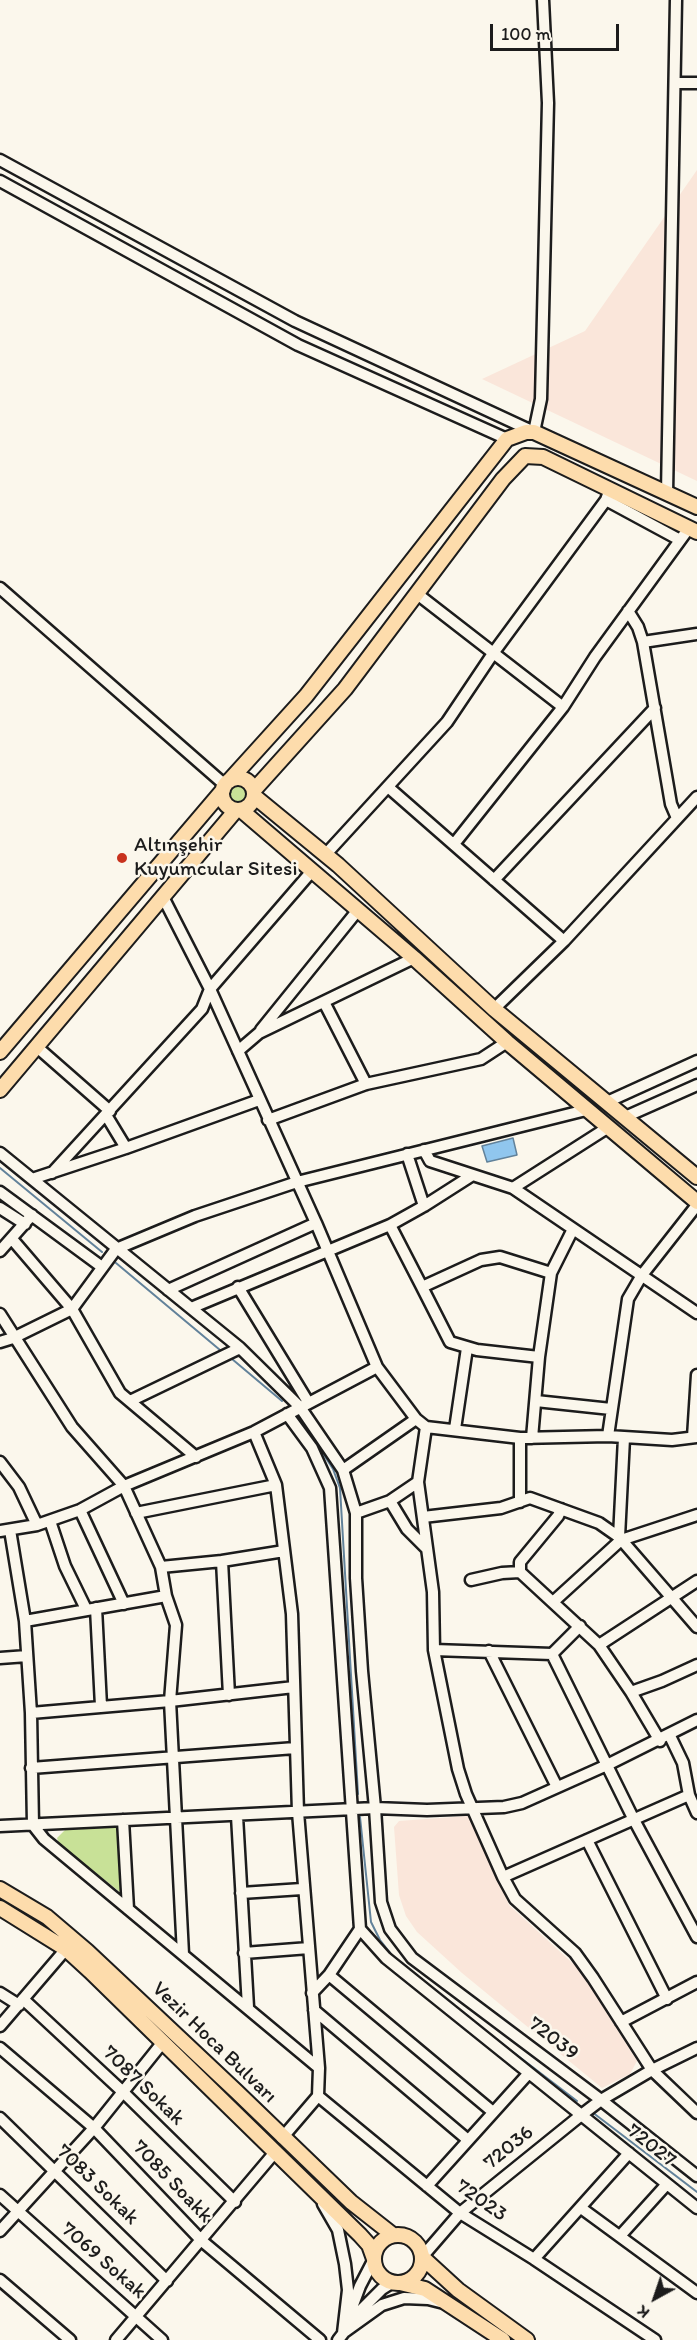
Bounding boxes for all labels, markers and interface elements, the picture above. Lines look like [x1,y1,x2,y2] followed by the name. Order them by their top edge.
[493,12,622,50] scale bar
[501,23,551,45] text: 100 m
[134,833,298,883] place label: Altınşehir Kuyumcular Sitesi
[115,851,129,865] marker: Altınşehir Kuyumcular Sitesi
[146,1977,282,2109] street label: Vezir Hoca Bulvarı
[523,2012,583,2066] street label: 72039
[97,2041,189,2131] street label: 7087 Sokak
[621,2119,681,2173] street label: 72027
[479,2120,539,2176] street label: 72036
[126,2135,218,2229] street label: 7085 Soakk
[50,2139,144,2231] street label: 7083 Sokak
[450,2174,512,2228] street label: 72023
[55,2217,151,2305] street label: 7069 Sokak
[625,2268,685,2328] north arrow
[633,2302,653,2323] text: K

